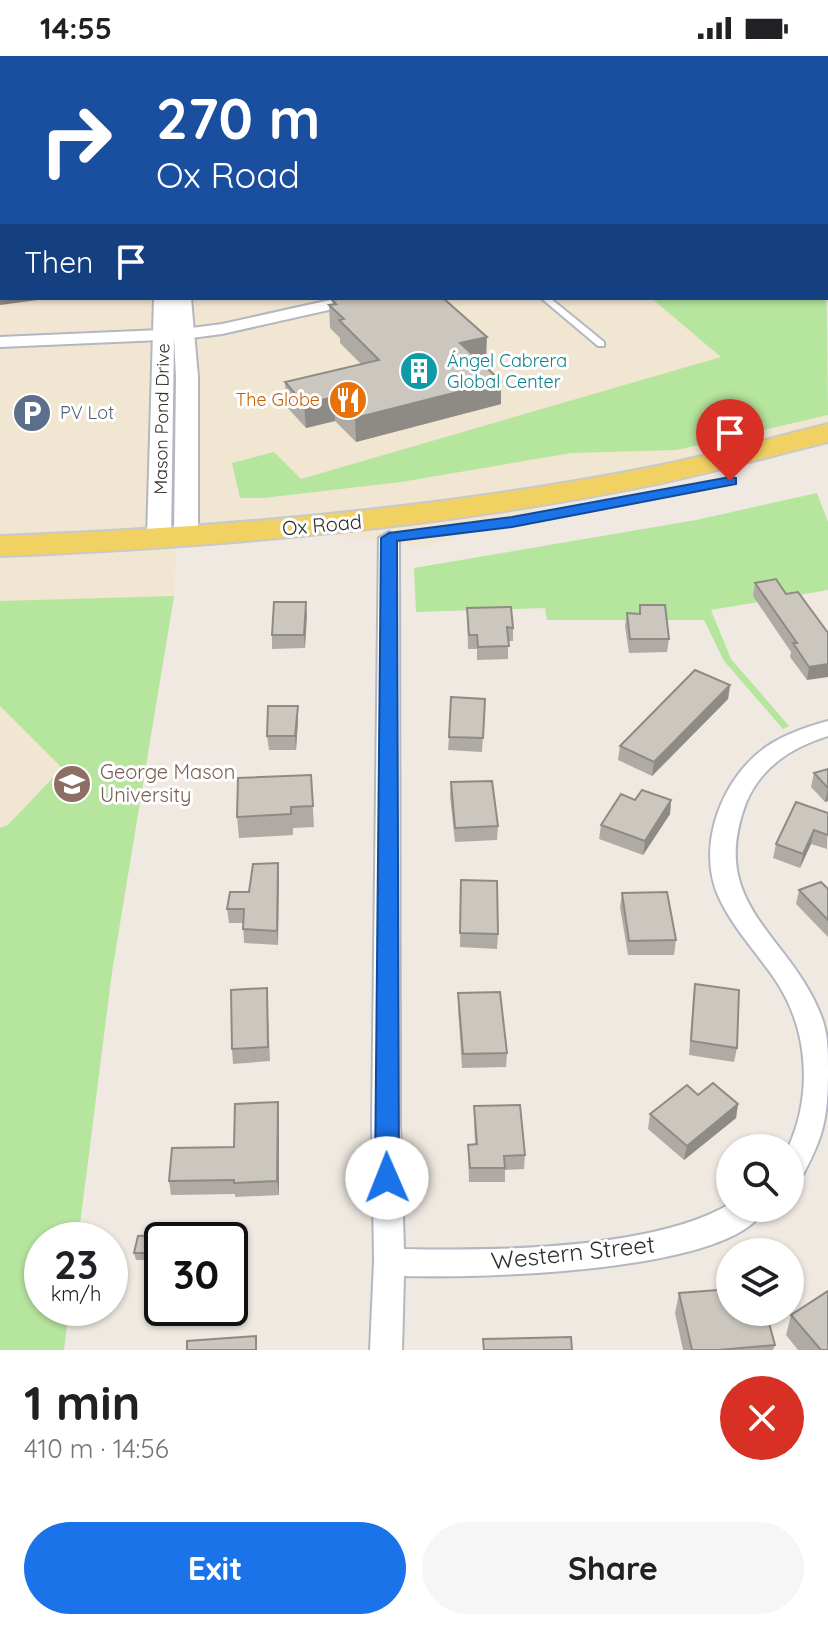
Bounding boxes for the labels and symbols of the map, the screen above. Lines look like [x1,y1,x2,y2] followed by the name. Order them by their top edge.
[149,343,174,495] street label: Mason Pond Drive
[447,349,567,393] place label: Ángel Cabrera Global Center
[398,350,440,392] building icon: Ángel Cabrera Global Center
[327,379,369,421] restaurant icon: The Globe
[235,388,320,411] place label: The Globe
[11,392,53,434] parking icon: PV Lot
[696,399,764,481] pin
[60,401,114,424] place label: PV Lot
[281,509,363,540] street label: Ox Road
[100,759,235,807] place label: George Mason University
[51,763,93,805] school or university icon: George Mason University
[345,1136,429,1220] position arrow
[144,1222,248,1326] speed limit sign: 30
[490,1228,656,1276] street label: Western Street

